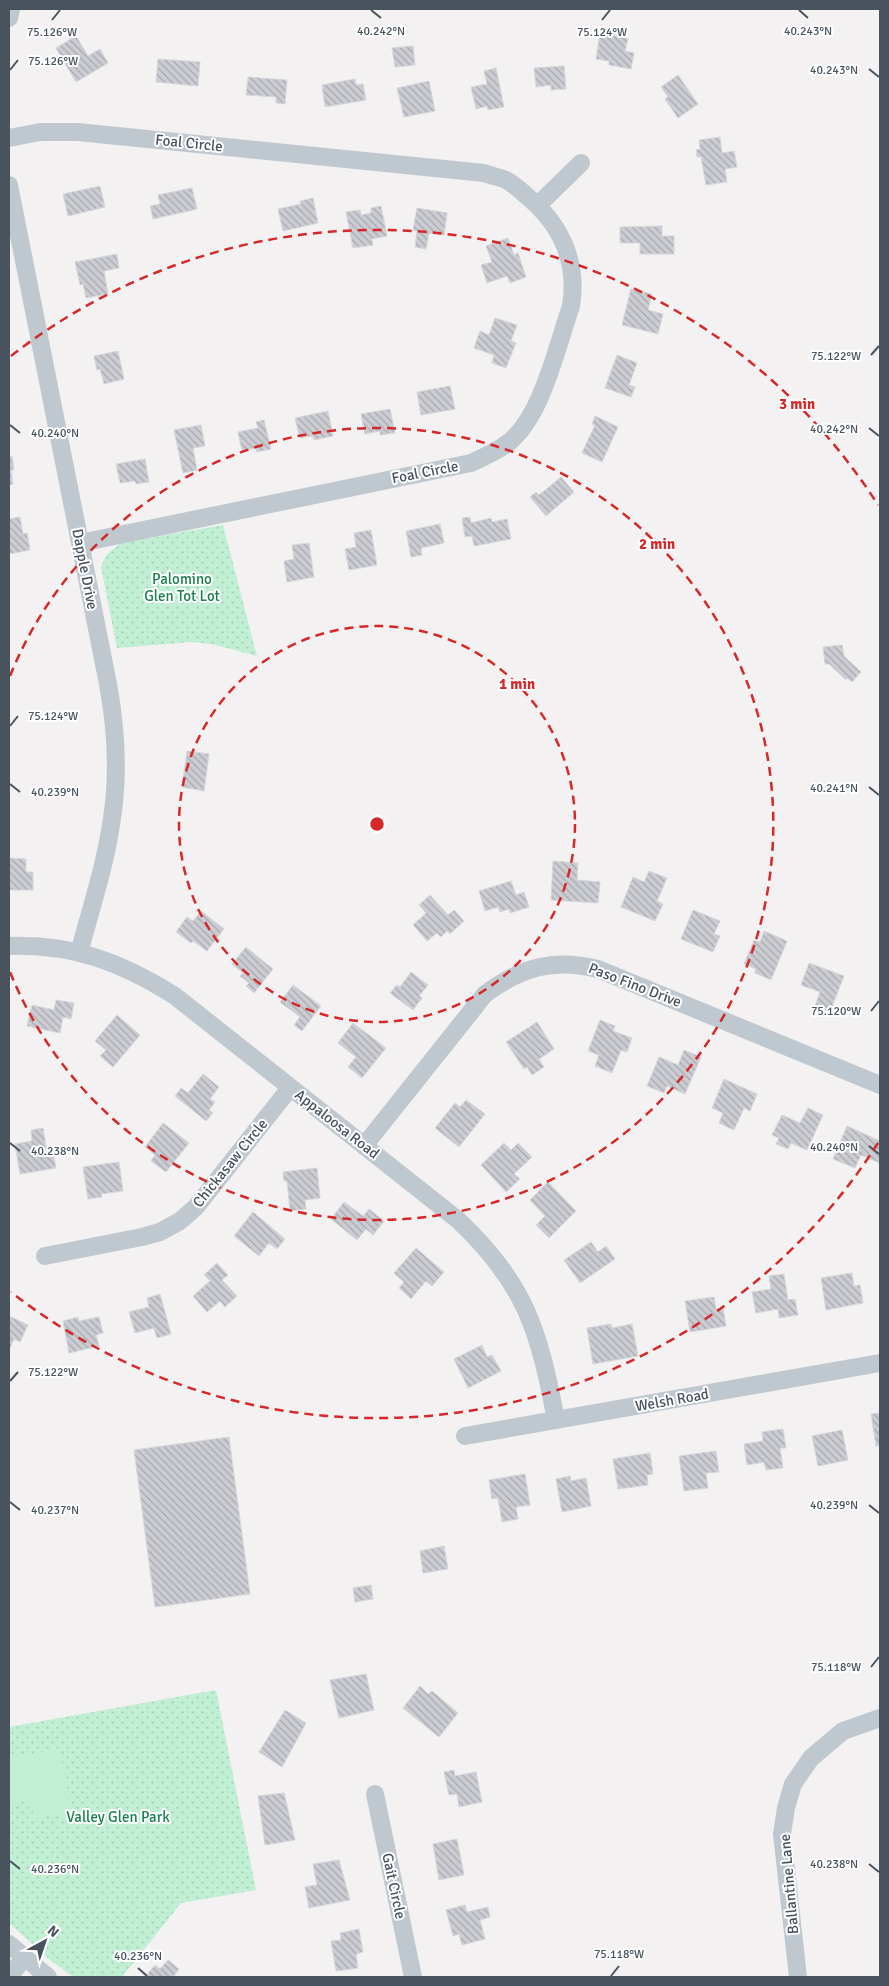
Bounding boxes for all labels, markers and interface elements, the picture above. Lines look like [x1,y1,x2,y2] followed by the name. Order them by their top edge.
[357,24,405,39] text: 40.242°N
[784,24,832,39] text: 40.243°N
[27,25,77,40] text: 75.126°W
[577,25,627,40] text: 75.124°W
[28,54,78,69] text: 75.126°W
[810,63,858,78] text: 40.243°N
[154,131,224,155] street label: Foal Circle
[811,349,861,364] text: 75.122°W
[779,395,815,413] text: 3 min
[810,422,858,437] text: 40.242°N
[31,426,79,441] text: 40.240°N
[390,457,460,487] street label: Foal Circle
[68,527,102,611] street label: Dapple Drive
[639,535,675,553] text: 2 min
[144,570,220,605] park label: Palomino Glen Tot Lot
[499,675,535,693] text: 1 min
[28,709,78,724] text: 75.124°W
[810,781,858,796] text: 40.241°N
[31,785,79,800] text: 40.239°N
[368,815,386,833] centre of rings
[586,959,684,1011] street label: Paso Fino Drive
[811,1004,861,1019] text: 75.120°W
[291,1085,383,1163] street label: Appaloosa Road
[189,1115,271,1211] street label: Chickasaw Circle
[810,1140,858,1155] text: 40.240°N
[31,1144,79,1159] text: 40.238°N
[28,1365,78,1380] text: 75.122°W
[634,1385,710,1415] street label: Welsh Road
[810,1498,858,1513] text: 40.239°N
[31,1503,79,1518] text: 40.237°N
[811,1660,861,1675] text: 75.118°W
[66,1808,170,1826] park label: Valley Glen Park
[776,1833,802,1935] street label: Ballantine Lane
[378,1851,410,1921] street label: Gait Circle
[810,1857,858,1872] text: 40.238°N
[31,1862,79,1877] text: 40.236°N
[20,1916,70,1966] north arrow
[44,1922,62,1941] text: N
[594,1947,644,1962] text: 75.118°W
[114,1949,162,1964] text: 40.236°N

